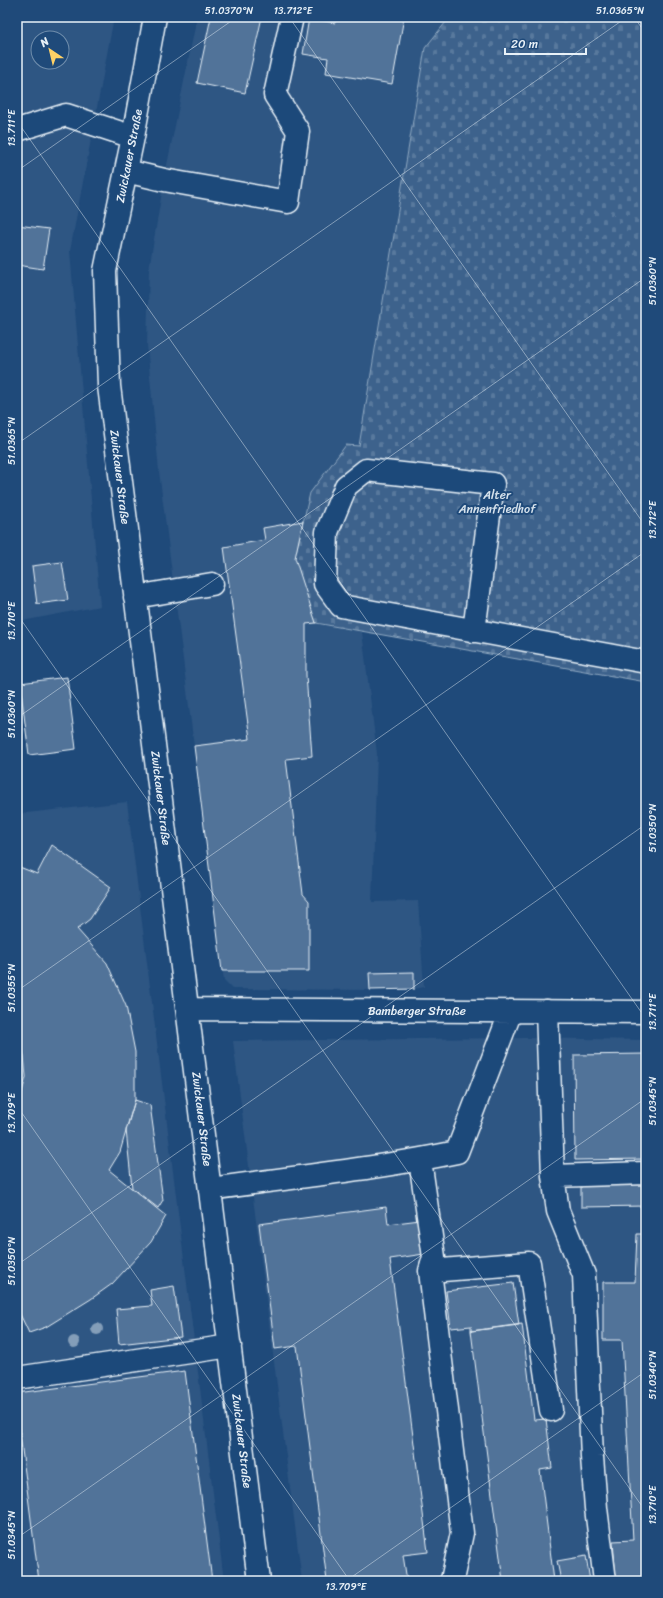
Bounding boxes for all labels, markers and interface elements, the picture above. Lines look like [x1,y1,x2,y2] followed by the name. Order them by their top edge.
[205,2,253,20] text: 51.0370°N
[274,2,314,20] text: 13.712°E
[596,2,644,20] text: 51.0365°N
[30,30,70,70] north arrow
[505,30,586,56] scale bar
[35,32,53,53] text: N
[511,33,538,55] text: 20 m
[109,107,149,205] street label: Zwickauer Straße
[3,108,21,146] text: 13.711°E
[644,257,662,305] text: 51.0360°N
[3,417,21,465] text: 51.0365°N
[103,429,137,526] street label: Zwickauer Straße
[458,484,537,520] park label: Alter Annenfriedhof
[644,499,662,539] text: 13.712°E
[3,600,21,640] text: 13.710°E
[3,690,21,738] text: 51.0360°N
[144,750,178,847] street label: Zwickauer Straße
[644,803,662,852] text: 51.0350°N
[3,964,21,1012] text: 51.0355°N
[644,992,662,1030] text: 13.711°E
[368,1000,466,1022] street label: Bamberger Straße
[185,1071,219,1168] street label: Zwickauer Straße
[644,1077,662,1125] text: 51.0345°N
[3,1091,21,1133] text: 13.709°E
[3,1236,21,1285] text: 51.0350°N
[644,1350,662,1400] text: 51.0340°N
[225,1393,259,1490] street label: Zwickauer Straße
[644,1484,662,1524] text: 13.710°E
[3,1511,21,1559] text: 51.0345°N
[326,1578,368,1596] text: 13.709°E

